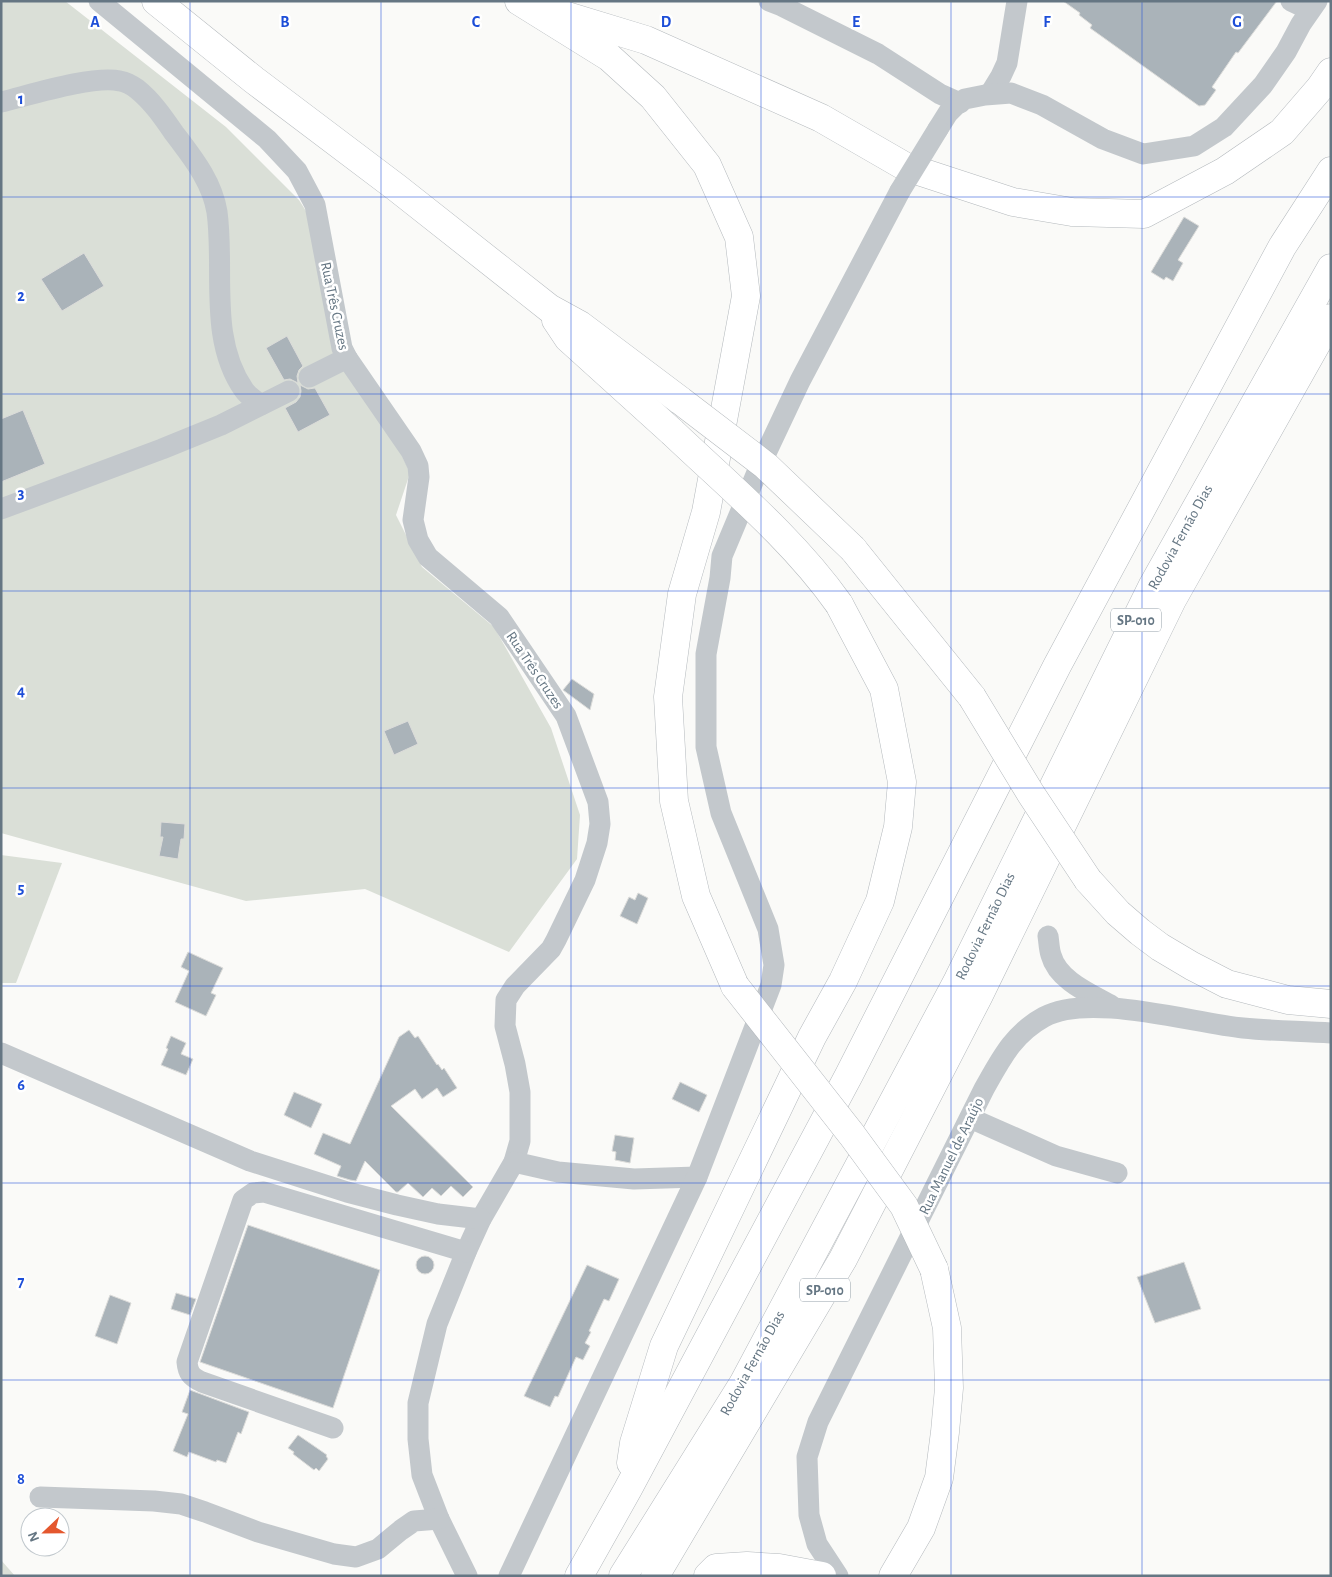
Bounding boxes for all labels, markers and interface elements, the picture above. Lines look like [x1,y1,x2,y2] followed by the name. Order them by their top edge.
[90,14,100,30] text: A
[280,14,290,30] text: B
[472,14,481,30] text: C
[661,14,672,30] text: D
[852,14,860,30] text: E
[1043,14,1051,30] text: F
[1232,14,1242,30] text: G
[18,91,24,107] text: 1
[318,261,351,352] street label: Rua Três Cruzes
[17,288,25,304] text: 2
[1145,482,1215,592] street label: Rodovia Fernão Dias
[18,485,25,501] text: 3
[1111,608,1161,632] road number: SP-010
[503,629,566,712] street label: Rua Três Cruzes
[17,683,25,699] text: 4
[953,870,1018,982] street label: Rodovia Fernão Dias
[18,880,25,896] text: 5
[17,1077,25,1093] text: 6
[917,1095,986,1217] street label: Rua Manuel de Araújo
[18,1274,25,1290] text: 7
[800,1278,850,1302] road number: SP-010
[717,1308,787,1418] street label: Rodovia Fernão Dias
[17,1471,25,1487] text: 8
[20,1507,70,1557] north arrow
[26,1529,42,1544] text: N

